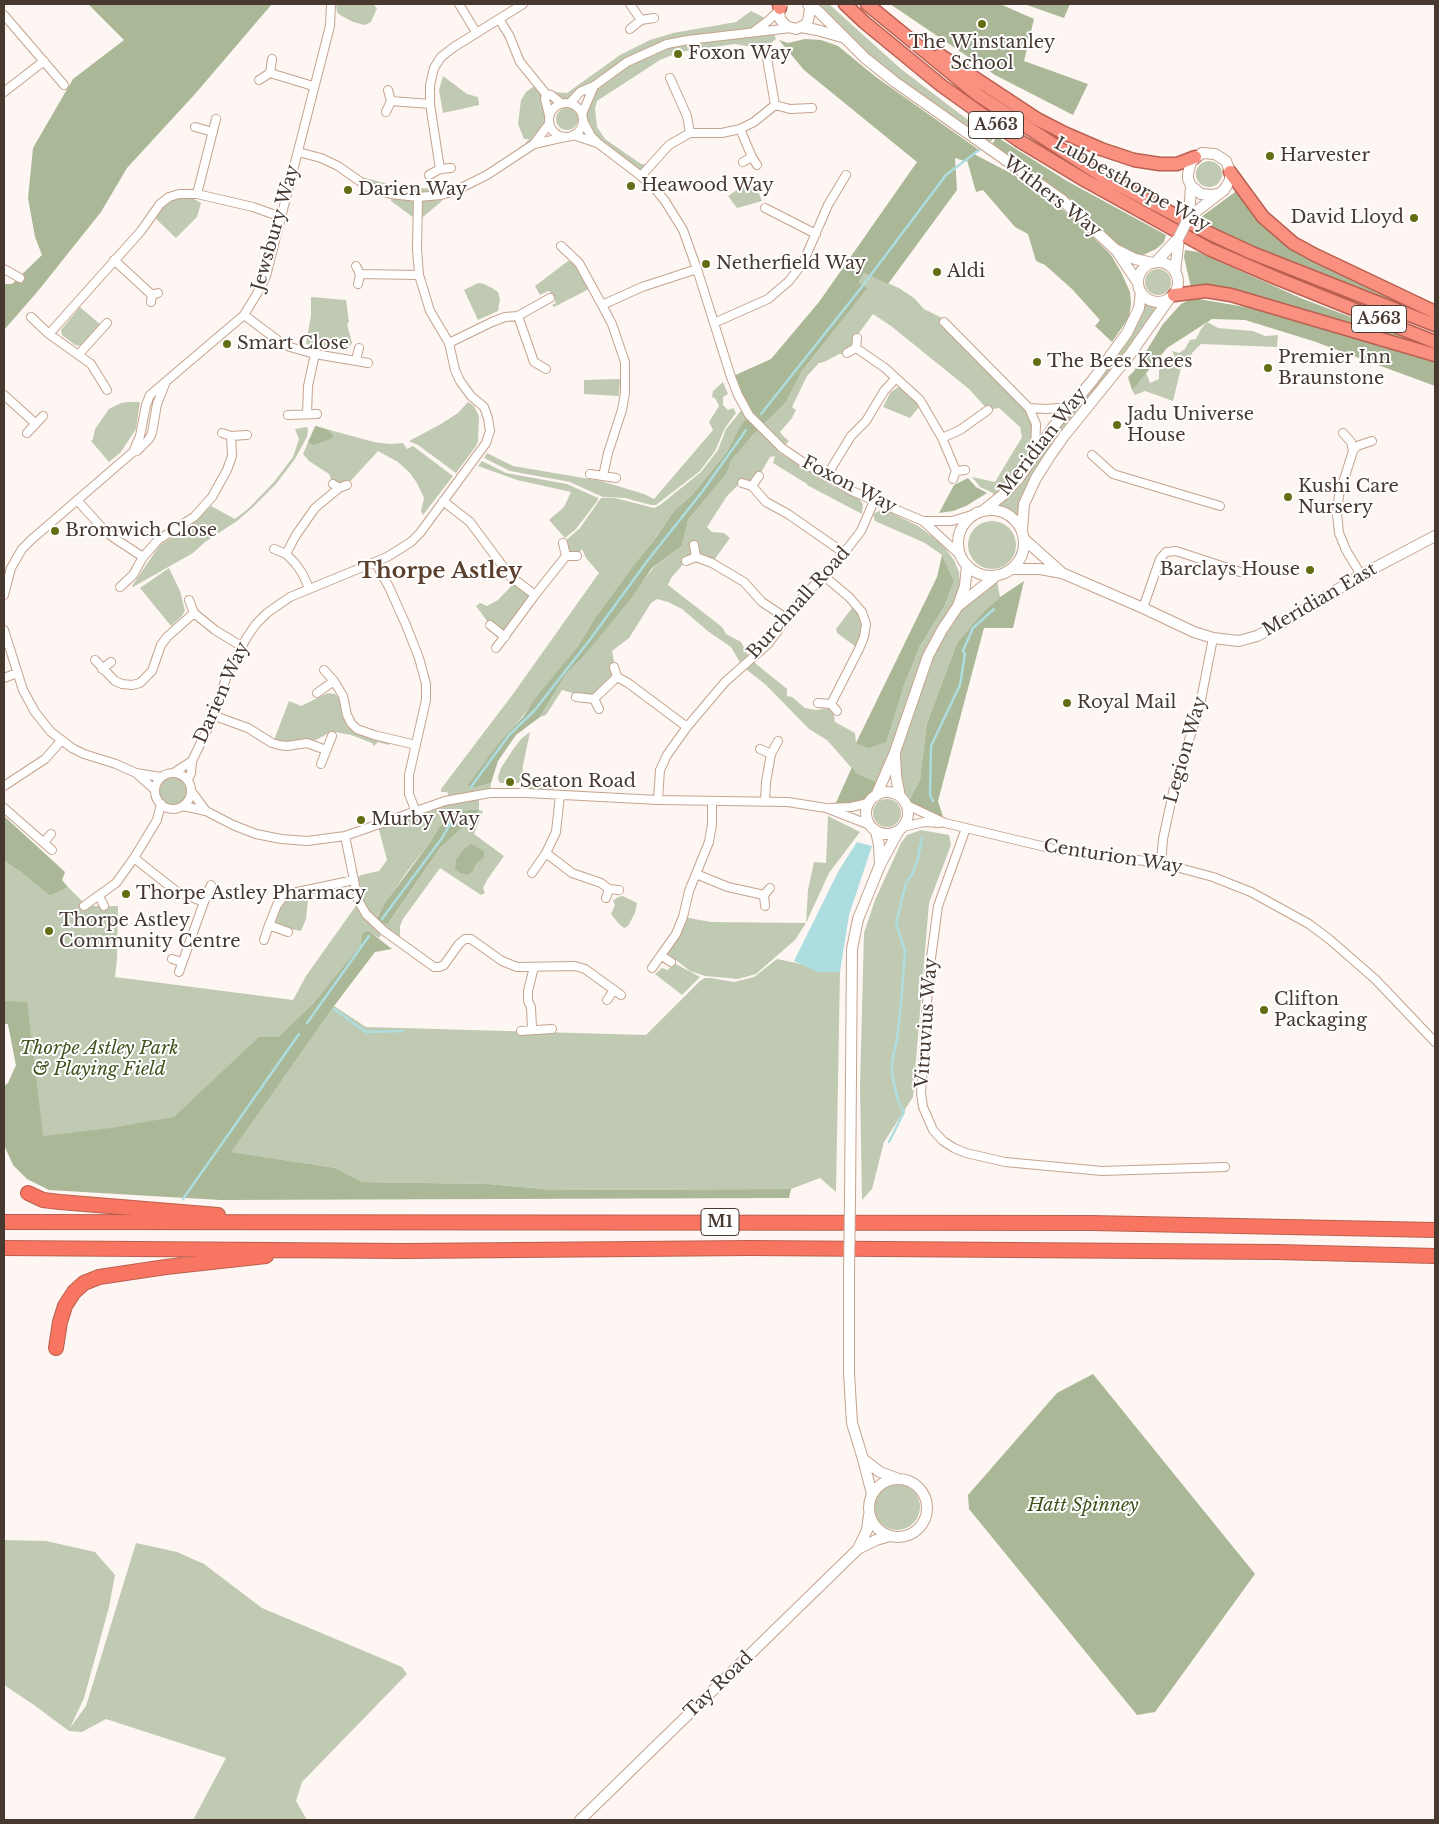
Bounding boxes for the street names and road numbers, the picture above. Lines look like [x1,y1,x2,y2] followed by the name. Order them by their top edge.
[968,112,1024,138] road number: A563
[1050,133,1214,237] street label: Lubbesthorpe Way
[998,152,1106,242] street label: Withers Way
[248,163,304,293] street label: Jewsbury Way
[1352,306,1406,332] road number: A563
[994,384,1092,500] street label: Meridian Way
[798,452,900,518] street label: Foxon Way
[743,543,855,663] street label: Burchnall Road
[1259,559,1381,641] street label: Meridian East
[190,639,254,747] street label: Darien Way
[1160,694,1212,806] street label: Legion Way
[1042,835,1184,879] street label: Centurion Way
[912,957,942,1089] street label: Vitruvius Way
[701,1208,739,1236] road number: M1
[680,1647,758,1723] street label: Tay Road

